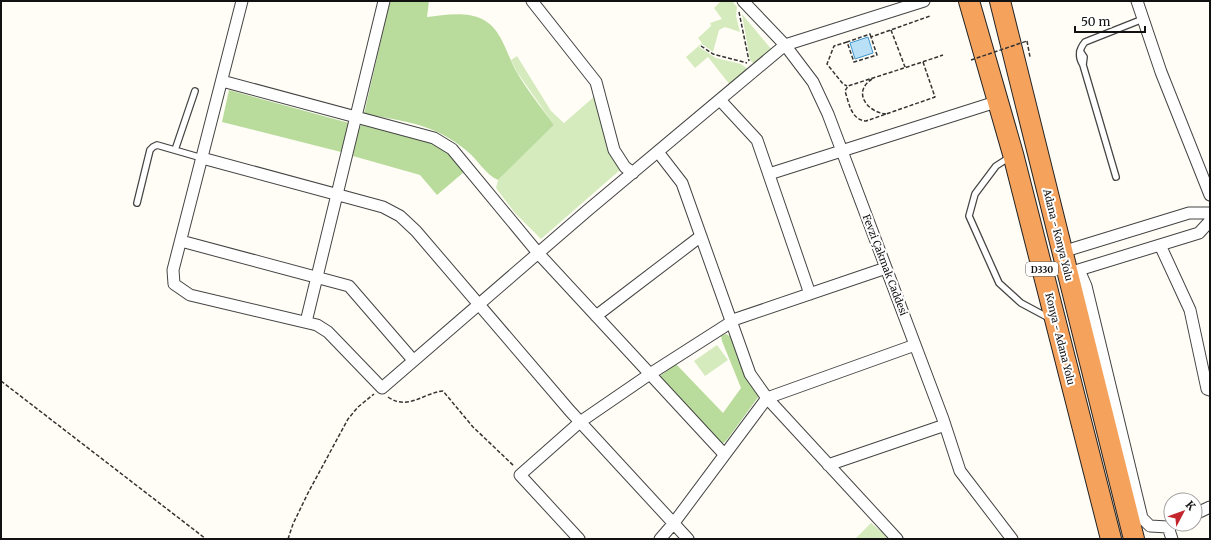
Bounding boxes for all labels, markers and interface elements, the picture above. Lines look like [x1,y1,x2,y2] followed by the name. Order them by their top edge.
[1075,8,1145,34] scale bar
[1081,14,1110,29] text: 50 m
[1040,187,1076,282] street label: Adana - Konya Yolu
[860,212,910,318] street label: Fevzi Çakmak Caddesi
[1026,262,1058,276] road number: D330
[1042,292,1078,386] street label: Konya - Adana Yolu
[1163,492,1203,532] north arrow
[1183,498,1199,514] text: K

